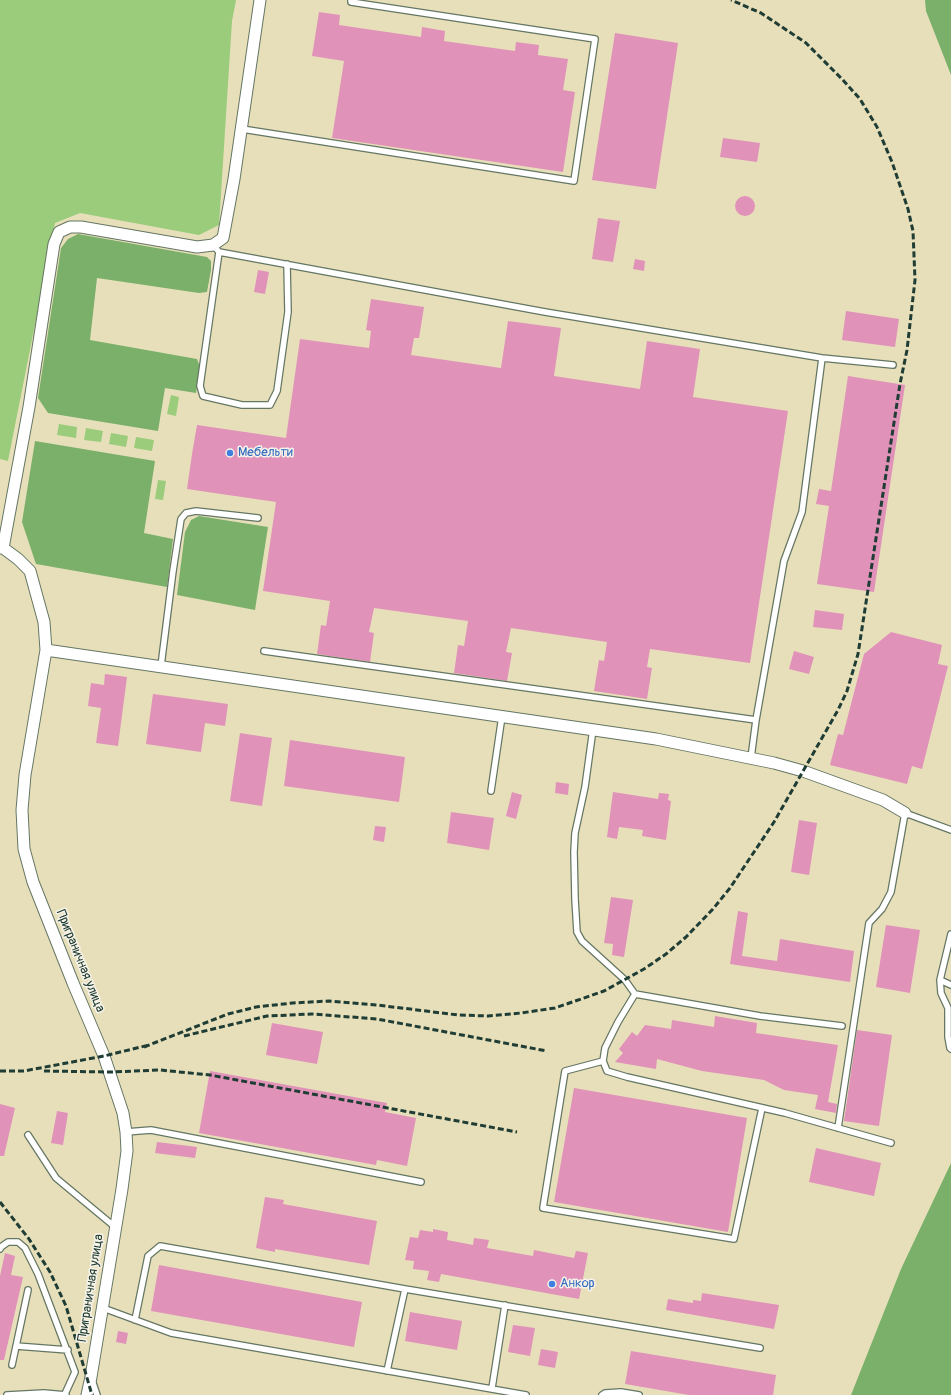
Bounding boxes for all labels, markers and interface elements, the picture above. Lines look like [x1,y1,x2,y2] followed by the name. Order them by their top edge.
[238,445,293,461] place label: Мебельти
[225,448,235,458] marker: Мебельти
[52,908,108,1014] street label: Приграничная улица
[75,1233,107,1343] street label: Приграничная улица
[560,1276,595,1292] place label: Анкор
[547,1279,557,1289] marker: Анкор

